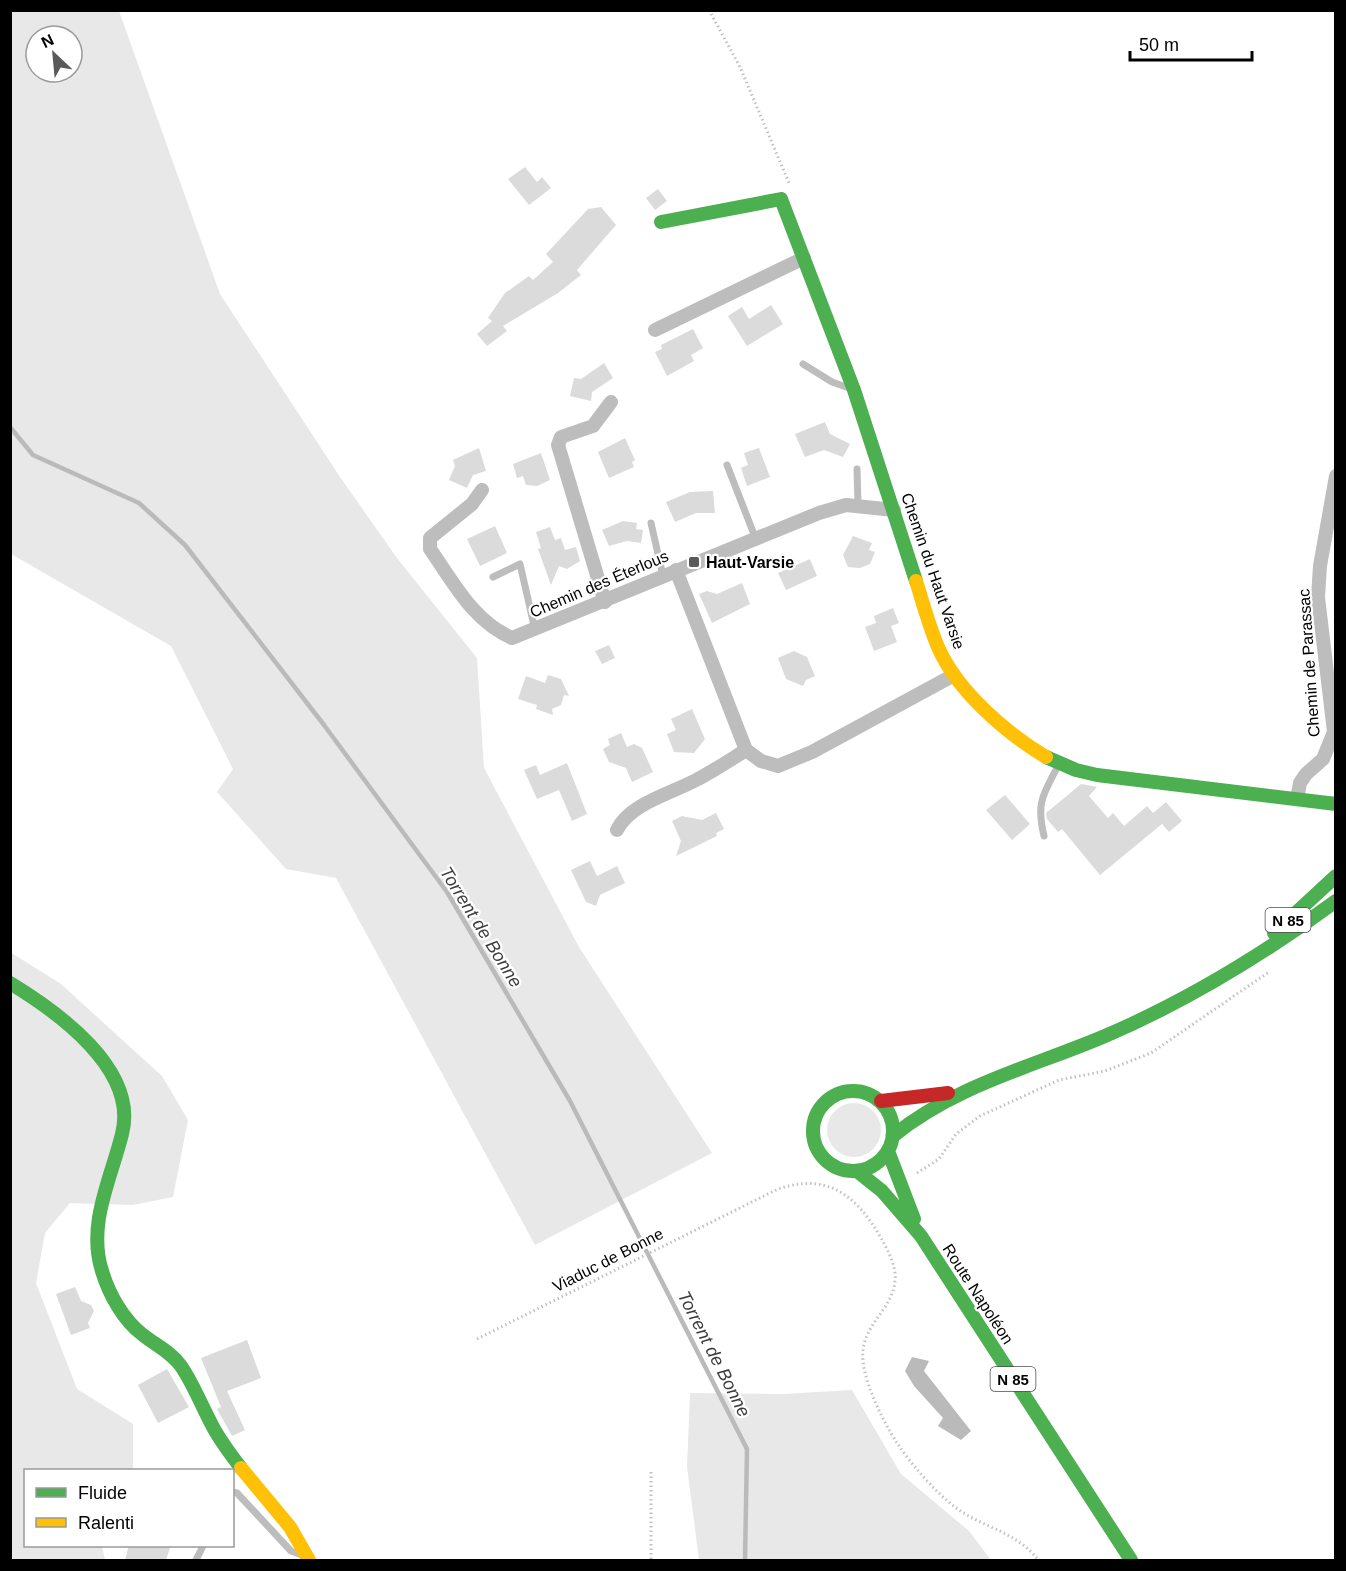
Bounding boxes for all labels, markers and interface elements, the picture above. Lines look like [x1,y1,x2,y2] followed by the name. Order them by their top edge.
[24,24,84,84] north arrow
[1130,24,1252,62] scale bar
[39,31,57,51] text: N
[1139,35,1179,55] text: 50 m
[898,491,968,651] street label: Chemin du Haut Varsie
[527,546,671,621] street label: Chemin des Éterlous
[706,554,794,571] place label: Haut-Varsie
[687,555,701,569] marker: Haut-Varsie
[1295,588,1323,738] street label: Chemin de Parassac
[436,863,526,991] water label: Torrent de Bonne
[1266,908,1310,932] road number: N 85
[550,1225,666,1295] street label: Viaduc de Bonne
[939,1241,1017,1347] street label: Route Napoléon
[674,1288,754,1420] water label: Torrent de Bonne
[990,1367,1036,1391] road number: N 85
[24,1469,234,1547] legend
[78,1483,127,1503] text: Fluide
[78,1513,134,1533] text: Ralenti

